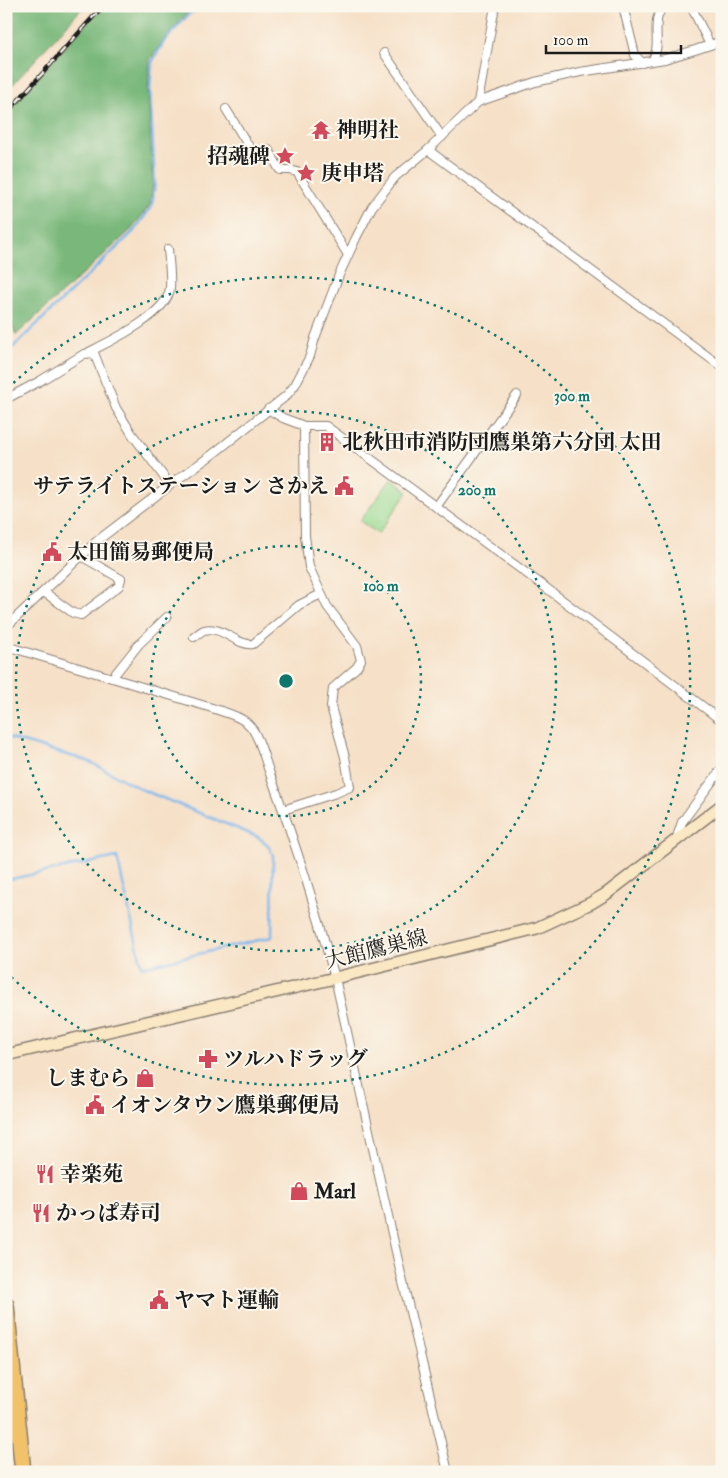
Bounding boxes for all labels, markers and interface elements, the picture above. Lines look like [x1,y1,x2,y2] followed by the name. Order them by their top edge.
[546,22,680,54] scale bar
[553,31,589,50] text: 100 m
[336,117,399,144] place label: 神明社
[310,119,332,141] temple icon: 神明社
[207,143,270,170] place label: 招魂碑
[274,145,296,167] place icon: 招魂碑
[321,160,384,187] place label: 庚申塔
[295,162,317,184] place icon: 庚申塔
[554,387,590,406] text: 300 m
[342,429,661,456] place label: 北秋田市消防団鷹巣第六分団 太田
[316,431,338,453] building icon: 北秋田市消防団鷹巣第六分団 太田
[33,473,329,500] place label: サテライトステーション さかえ
[333,475,355,497] public building icon: サテライトステーション さかえ
[458,481,496,500] text: 200 m
[67,539,214,566] place label: 太田簡易郵便局
[41,541,63,563] public building icon: 太田簡易郵便局
[363,577,399,596] text: 100 m
[277,672,295,690] centre of rings
[322,924,430,975] street label: 大館鷹巣線
[223,1046,368,1073] place label: ツルハドラッグ
[197,1048,219,1070] pharmacy icon: ツルハドラッグ
[46,1065,130,1092] place label: しまむら
[134,1067,156,1089] shop icon: しまむら
[110,1092,340,1119] place label: イオンタウン鷹巣郵便局
[84,1094,106,1116] public building icon: イオンタウン鷹巣郵便局
[60,1161,123,1188] place label: 幸楽苑
[34,1163,56,1185] restaurant icon: 幸楽苑
[313,1178,357,1205] place label: Marl
[288,1180,310,1202] shop icon: Marl
[56,1200,161,1227] place label: かっぱ寿司
[30,1202,52,1224] restaurant icon: かっぱ寿司
[174,1287,279,1314] place label: ヤマト運輸
[148,1289,170,1311] public building icon: ヤマト運輸

